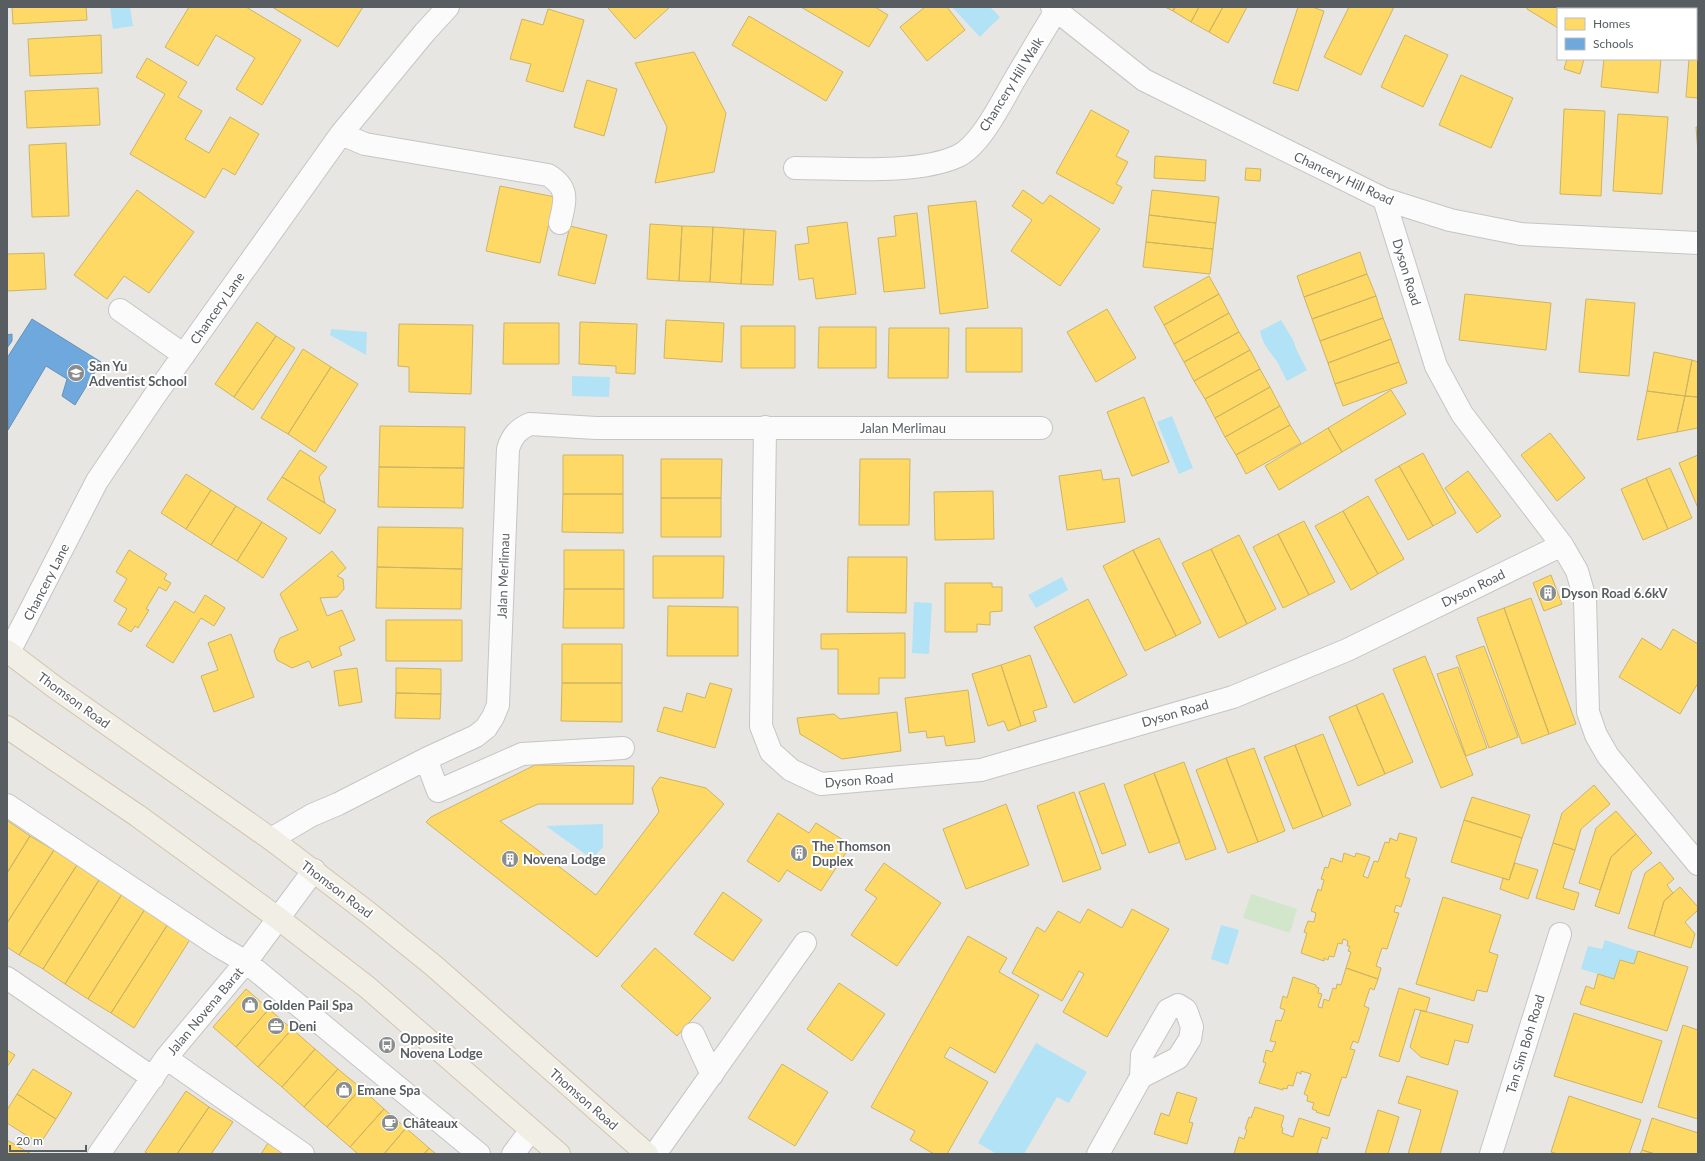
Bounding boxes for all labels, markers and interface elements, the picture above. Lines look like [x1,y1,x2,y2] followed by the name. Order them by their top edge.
[1557,8,1697,60] legend
[1593,16,1630,31] text: Homes
[976,34,1047,134] street label: Chancery Hill Walk
[1593,36,1634,51] text: Schools
[1292,148,1396,208] street label: Chancery Hill Road
[1389,237,1425,307] street label: Dyson Road
[186,269,248,347] street label: Chancery Lane
[88,358,187,389] place label: San Yu Adventist School
[66,363,86,383] school or university icon: San Yu Adventist School
[860,420,946,436] street label: Jalan Merlimau
[494,533,512,619] street label: Jalan Merlimau
[20,541,72,623] street label: Chancery Lane
[1439,566,1507,610] street label: Dyson Road
[1538,583,1558,603] building icon: Dyson Road 6.6kV
[1561,585,1668,601] place label: Dyson Road 6.6kV
[35,668,113,732] street label: Thomson Road
[1140,696,1210,730] street label: Dyson Road
[824,770,894,790] street label: Dyson Road
[812,838,891,869] place label: The Thomson Duplex
[789,843,809,863] building icon: The Thomson Duplex
[500,849,520,869] building icon: Novena Lodge
[523,851,606,867] place label: Novena Lodge
[298,857,376,921] street label: Thomson Road
[164,964,247,1058] street label: Jalan Novena Barat
[1502,993,1548,1095] street label: Tan Sim Boh Road
[240,995,260,1015] shop icon: Golden Pail Spa
[263,997,353,1013] place label: Golden Pail Spa
[266,1016,286,1036] office icon: Deni
[289,1018,316,1034] place label: Deni
[400,1030,483,1061] place label: Opposite Novena Lodge
[377,1035,397,1055] bus stop icon: Opposite Novena Lodge
[547,1065,621,1133] street label: Thomson Road
[334,1080,354,1100] shop icon: Emane Spa
[357,1082,420,1098] place label: Emane Spa
[380,1113,400,1133] cafe icon: Châteaux
[403,1115,458,1131] place label: Châteaux
[10,1127,86,1153] scale bar
[16,1133,43,1148] text: 20 m

